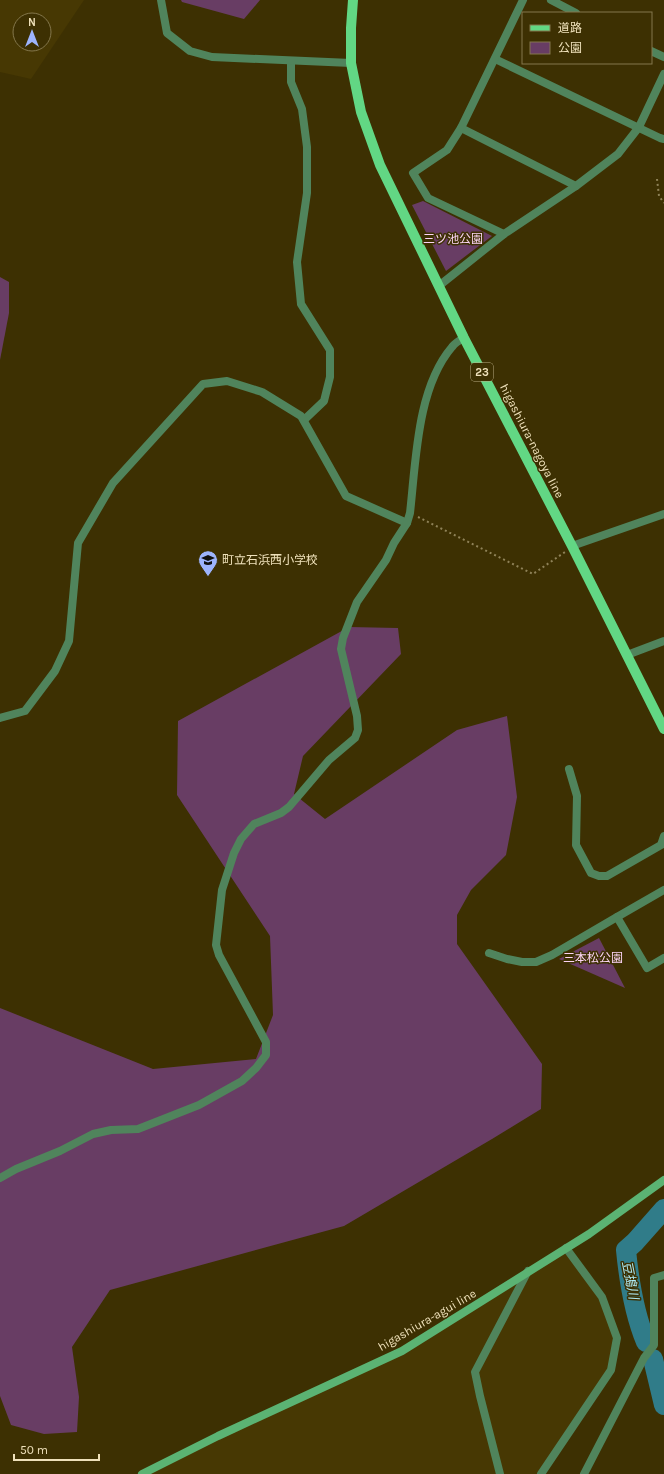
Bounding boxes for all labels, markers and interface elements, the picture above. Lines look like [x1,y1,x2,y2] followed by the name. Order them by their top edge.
[12,12,52,52] north arrow
[522,12,652,64] legend
[28,16,36,29] text: N
[558,21,582,35] text: 道路
[558,41,582,55] text: 公園
[423,232,483,246] park label: 三ツ池公園
[471,363,493,381] road number: 23
[497,382,567,500] street label: higashiura-nagoya line
[197,549,219,577] school or university icon: 町立石浜西小学校
[222,553,318,567] place label: 町立石浜西小学校
[563,951,623,965] park label: 三本松公園
[619,1260,642,1303] water label: 豆搗川
[375,1286,479,1354] street label: higashiura-agui line
[14,1436,99,1462] scale bar
[20,1443,48,1457] text: 50 m

